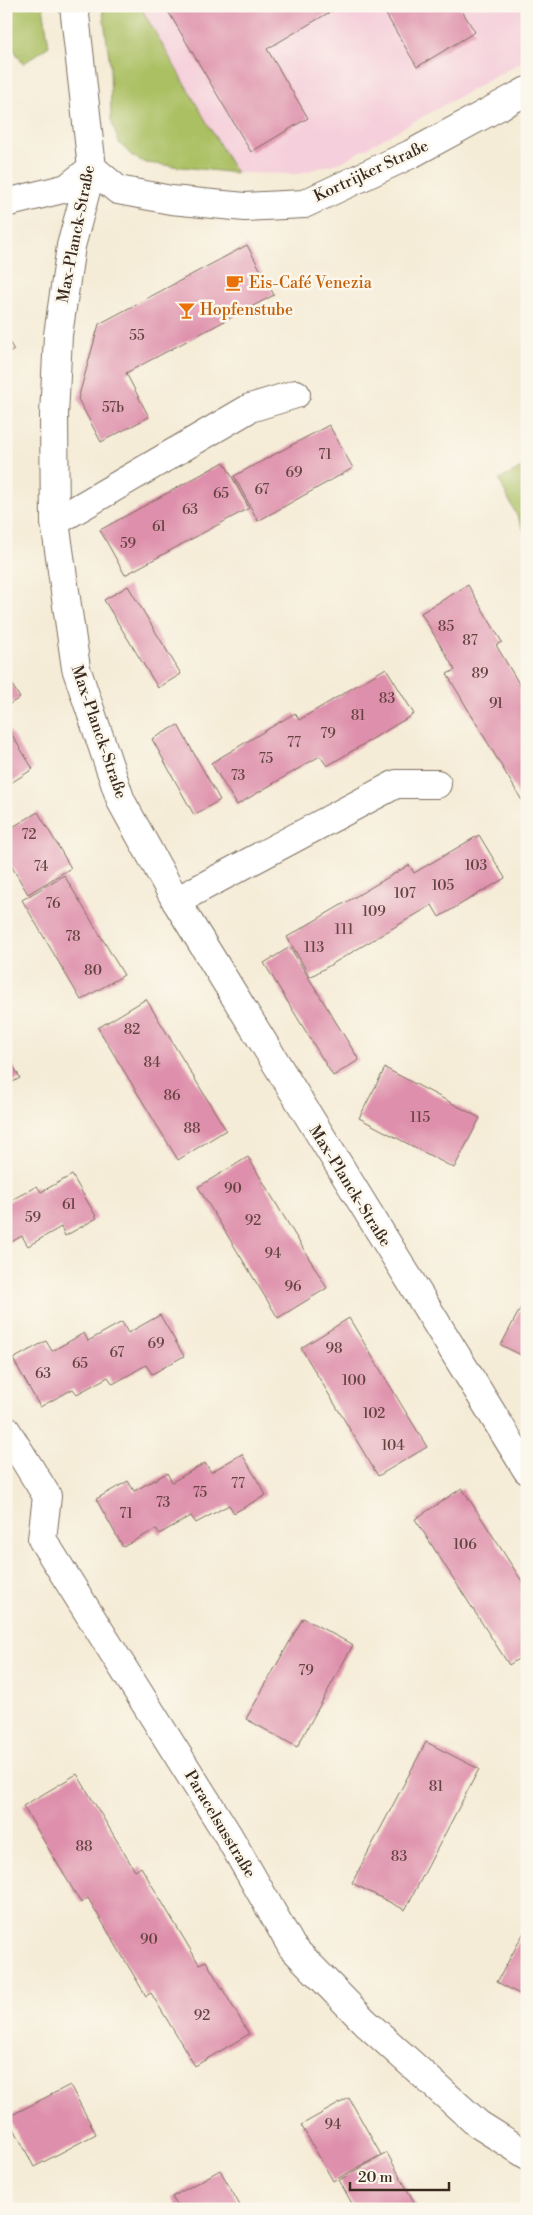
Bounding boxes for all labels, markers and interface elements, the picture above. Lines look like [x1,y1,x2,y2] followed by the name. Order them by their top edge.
[310,136,432,206] street label: Kortrijker Straße
[53,164,99,304] street label: Max-Planck-Straße
[225,273,245,293] cafe icon: Eis-Café Venezia
[249,273,373,293] place label: Eis-Café Venezia
[176,300,196,320] bar icon: Hopfenstube
[200,300,293,320] place label: Hopfenstube
[129,327,145,345] house number: 55
[102,399,124,417] house number: 57b
[318,446,332,464] house number: 71
[286,464,302,482] house number: 69
[255,481,269,499] house number: 67
[213,485,229,503] house number: 65
[182,501,198,519] house number: 63
[152,518,166,536] house number: 61
[120,535,136,553] house number: 59
[438,618,454,636] house number: 85
[462,632,478,650] house number: 87
[67,663,131,801] street label: Max-Planck-Straße
[471,665,489,683] house number: 89
[379,690,395,708] house number: 83
[489,695,503,713] house number: 91
[351,707,365,725] house number: 81
[320,725,336,743] house number: 79
[287,734,301,752] house number: 77
[259,750,274,768] house number: 75
[231,767,246,785] house number: 73
[22,826,36,844] house number: 72
[465,857,488,875] house number: 103
[34,858,48,876] house number: 74
[432,877,455,895] house number: 105
[394,885,416,903] house number: 107
[45,895,61,913] house number: 76
[362,903,386,921] house number: 109
[335,921,354,939] house number: 111
[65,928,81,946] house number: 78
[304,939,324,957] house number: 113
[84,962,102,980] house number: 80
[124,1021,140,1039] house number: 82
[143,1054,161,1072] house number: 84
[163,1087,181,1105] house number: 86
[410,1109,430,1127] house number: 115
[183,1120,201,1138] house number: 88
[305,1121,395,1251] street label: Max-Planck-Straße
[224,1180,242,1198] house number: 90
[62,1196,76,1214] house number: 61
[25,1209,41,1227] house number: 59
[245,1212,261,1230] house number: 92
[265,1245,281,1263] house number: 94
[285,1278,302,1296] house number: 96
[148,1335,164,1353] house number: 69
[325,1340,343,1358] house number: 98
[110,1344,124,1362] house number: 67
[72,1355,88,1373] house number: 65
[35,1365,51,1383] house number: 63
[342,1372,366,1390] house number: 100
[363,1405,385,1423] house number: 102
[381,1437,405,1455] house number: 104
[231,1475,245,1493] house number: 77
[193,1484,208,1502] house number: 75
[156,1494,171,1512] house number: 73
[119,1505,133,1523] house number: 71
[453,1536,477,1554] house number: 106
[298,1662,314,1680] house number: 79
[180,1767,260,1881] street label: Paracelsusstraße
[429,1778,443,1796] house number: 81
[75,1838,93,1856] house number: 88
[391,1848,407,1866] house number: 83
[140,1931,158,1949] house number: 90
[194,2007,210,2025] house number: 92
[325,2116,341,2134] house number: 94
[350,2160,449,2192] scale bar
[358,2168,393,2187] text: 20 m

